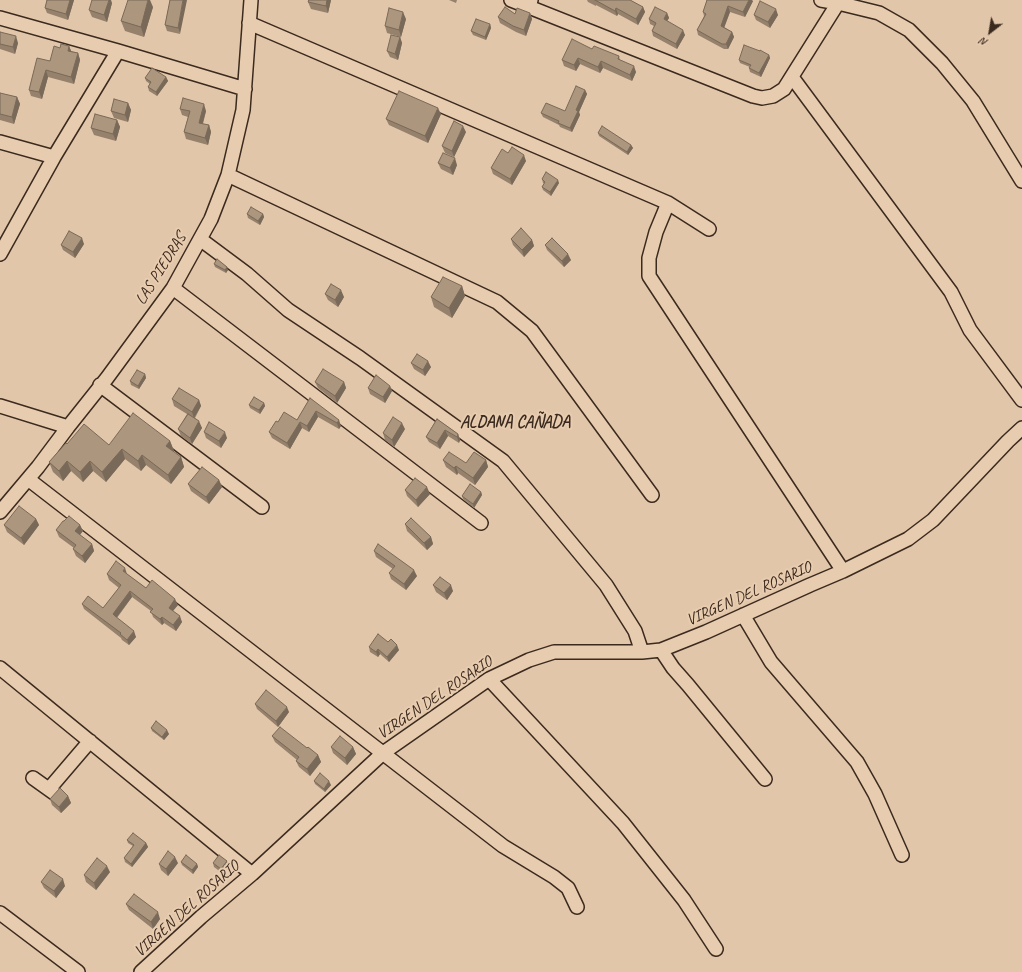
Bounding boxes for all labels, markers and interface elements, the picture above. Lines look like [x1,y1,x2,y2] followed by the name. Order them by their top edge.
[970,12,1010,52] north arrow
[977,35,990,50] text: N
[131,230,191,308] street label: LAS PIEDRAS
[460,413,570,433] district label: ALDANA CAÑADA
[684,558,814,630] street label: VIRGEN DEL ROSARIO
[374,652,496,744] street label: VIRGEN DEL ROSARIO
[131,857,243,961] street label: VIRGEN DEL ROSARIO

